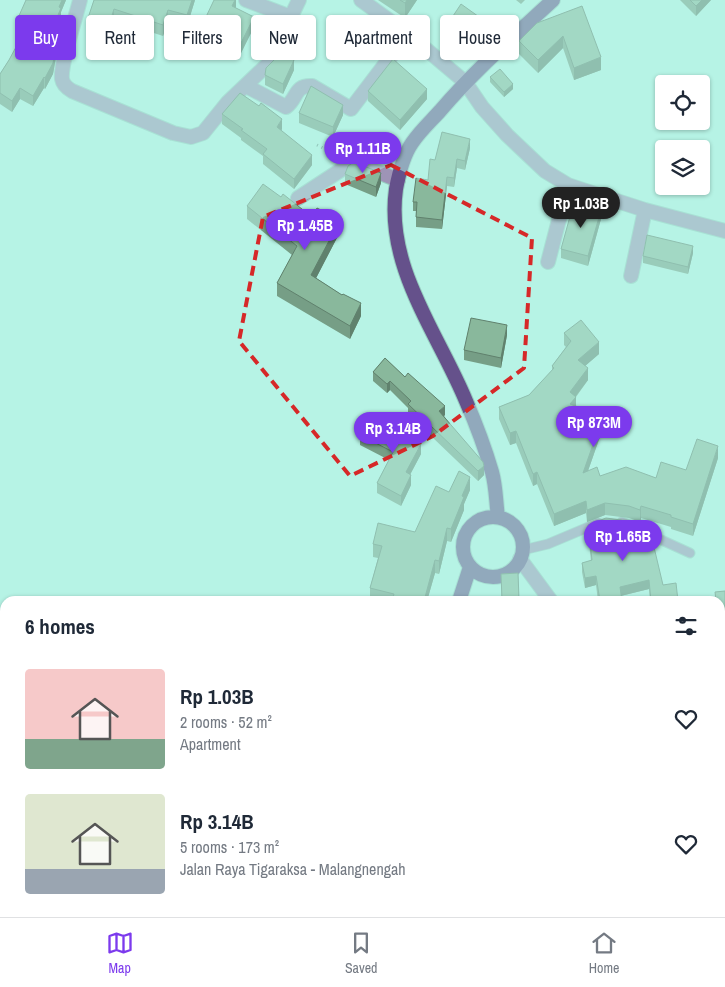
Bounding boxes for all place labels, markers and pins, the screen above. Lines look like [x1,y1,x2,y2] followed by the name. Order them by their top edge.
[311,132,415,174] pin: Rp 1.11B
[529,186,633,229] pin: Rp 1.03B
[253,208,357,251] pin: Rp 1.45B
[548,406,640,448] pin: Rp 873M
[341,412,445,454] pin: Rp 3.14B
[571,520,675,562] pin: Rp 1.65B

